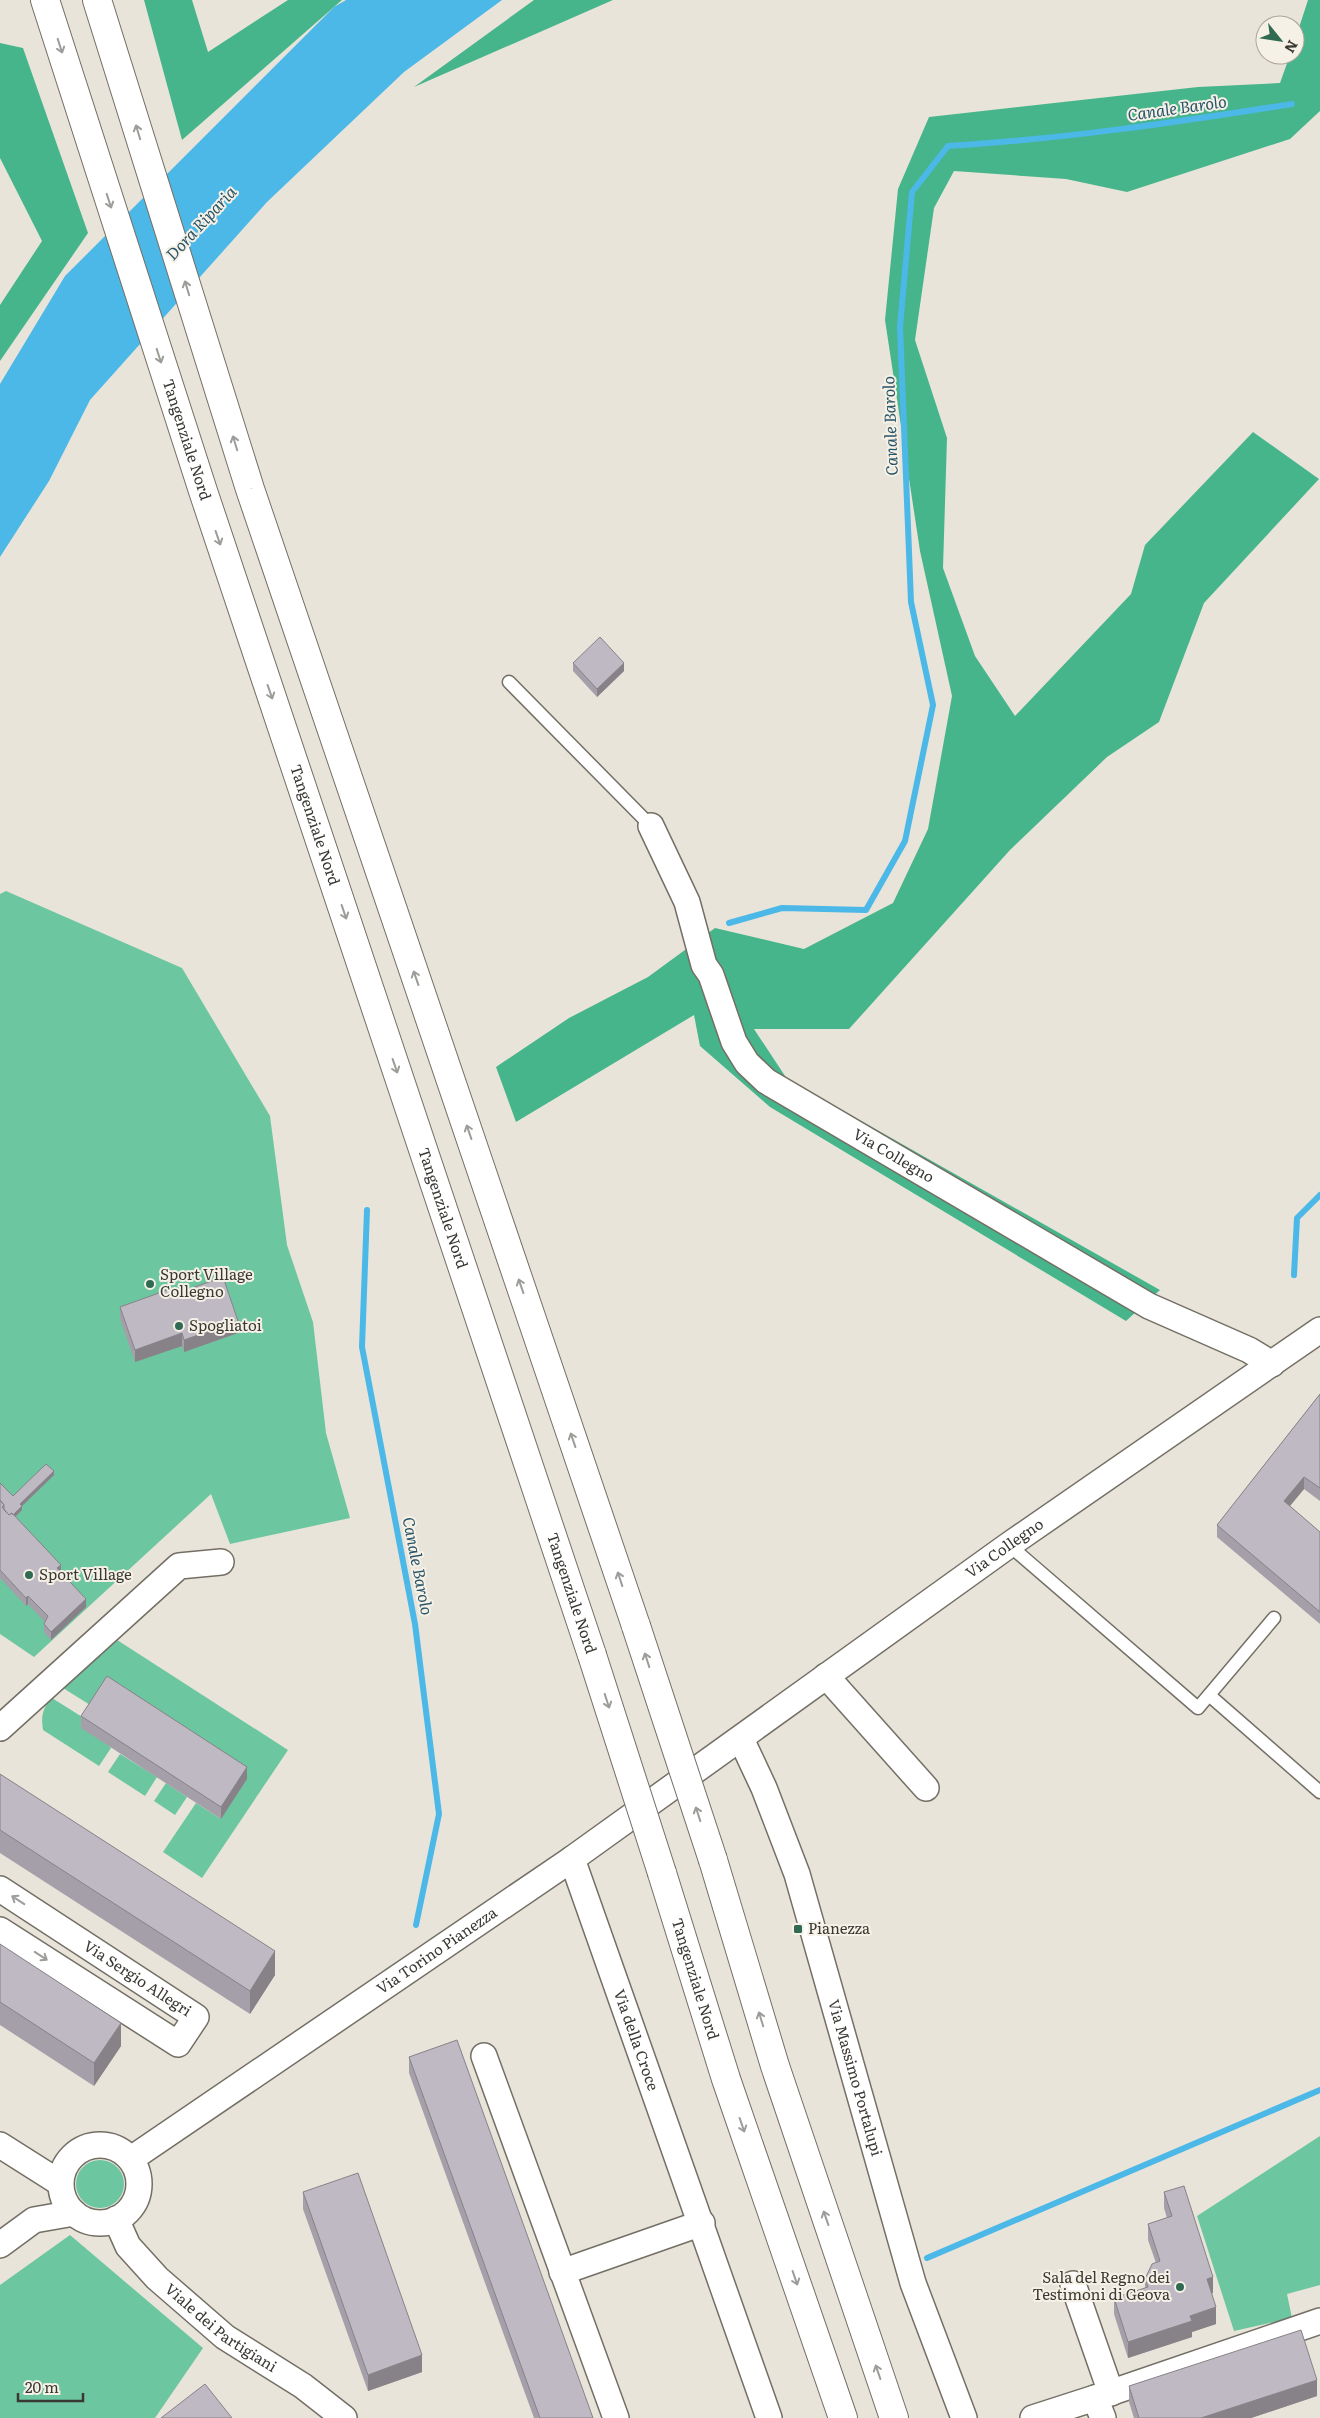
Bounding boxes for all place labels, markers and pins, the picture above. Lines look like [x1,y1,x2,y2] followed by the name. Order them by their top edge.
[160,1262,253,1302] place label: Sport Village Collegno
[144,1278,156,1290] marker: Sport Village Collegno
[189,1313,262,1336] place label: Spogliatoi
[173,1320,185,1332] marker: Spogliatoi
[39,1562,132,1585] place label: Sport Village
[23,1569,35,1581] marker: Sport Village
[808,1916,871,1939] place label: Pianezza
[792,1923,804,1935] marker: Pianezza
[1032,2265,1171,2305] place label: Sala del Regno dei Testimoni di Geova
[1174,2281,1186,2293] marker: Sala del Regno dei Testimoni di Geova

